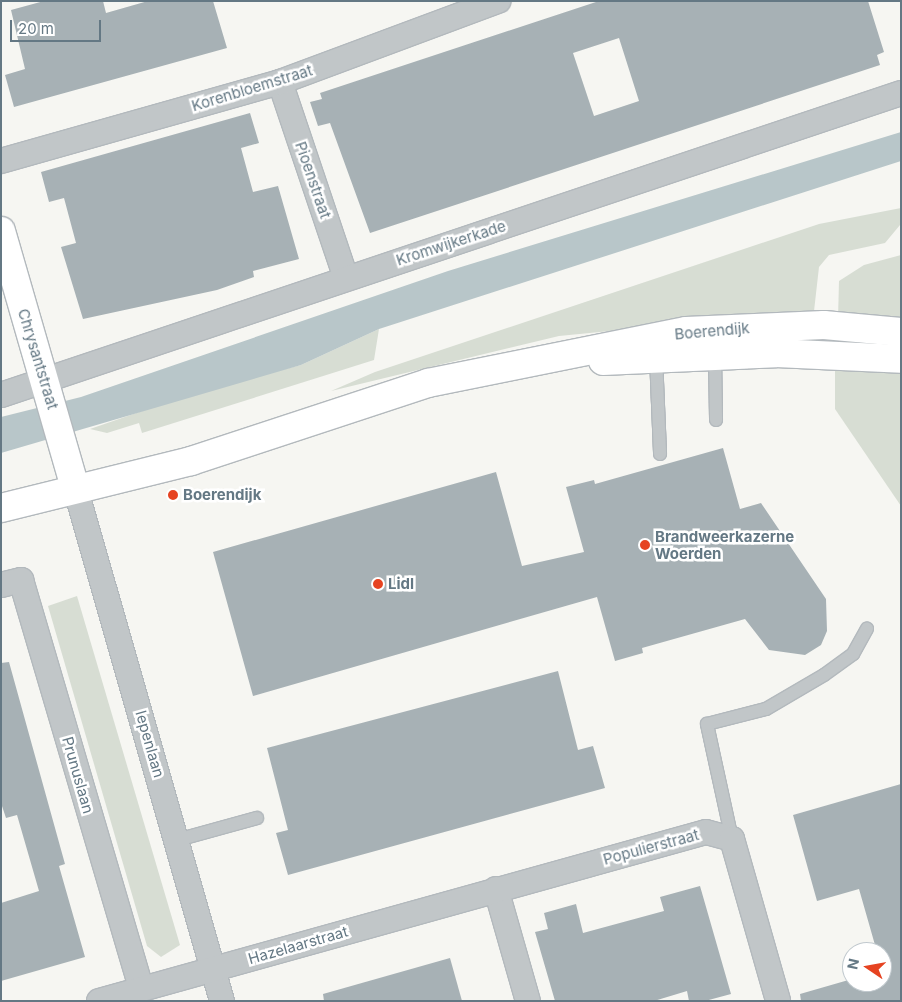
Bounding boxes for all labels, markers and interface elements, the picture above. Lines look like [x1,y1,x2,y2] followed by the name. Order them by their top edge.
[12,10,104,42] scale bar
[18,19,54,38] text: 20 m
[189,61,315,115] street label: Korenbloemstraat
[291,139,335,221] street label: Pioenstraat
[394,217,508,269] street label: Kromwijkerkade
[14,306,62,412] street label: Chrysantstraat
[674,319,750,343] street label: Boerendijk
[183,486,261,504] place label: Boerendijk
[167,489,179,501] marker: Boerendijk
[655,527,794,562] place label: Brandweerkazerne Woerden
[639,539,651,551] marker: Brandweerkazerne Woerden
[388,575,414,593] place label: Lidl
[372,578,384,590] marker: Lidl
[132,708,168,780] street label: Iepenlaan
[58,735,98,815] street label: Prunuslaan
[601,826,701,868] street label: Populierstraat
[246,922,350,968] street label: Hazelaarstraat
[842,942,892,992] north arrow
[843,957,862,971] text: N

